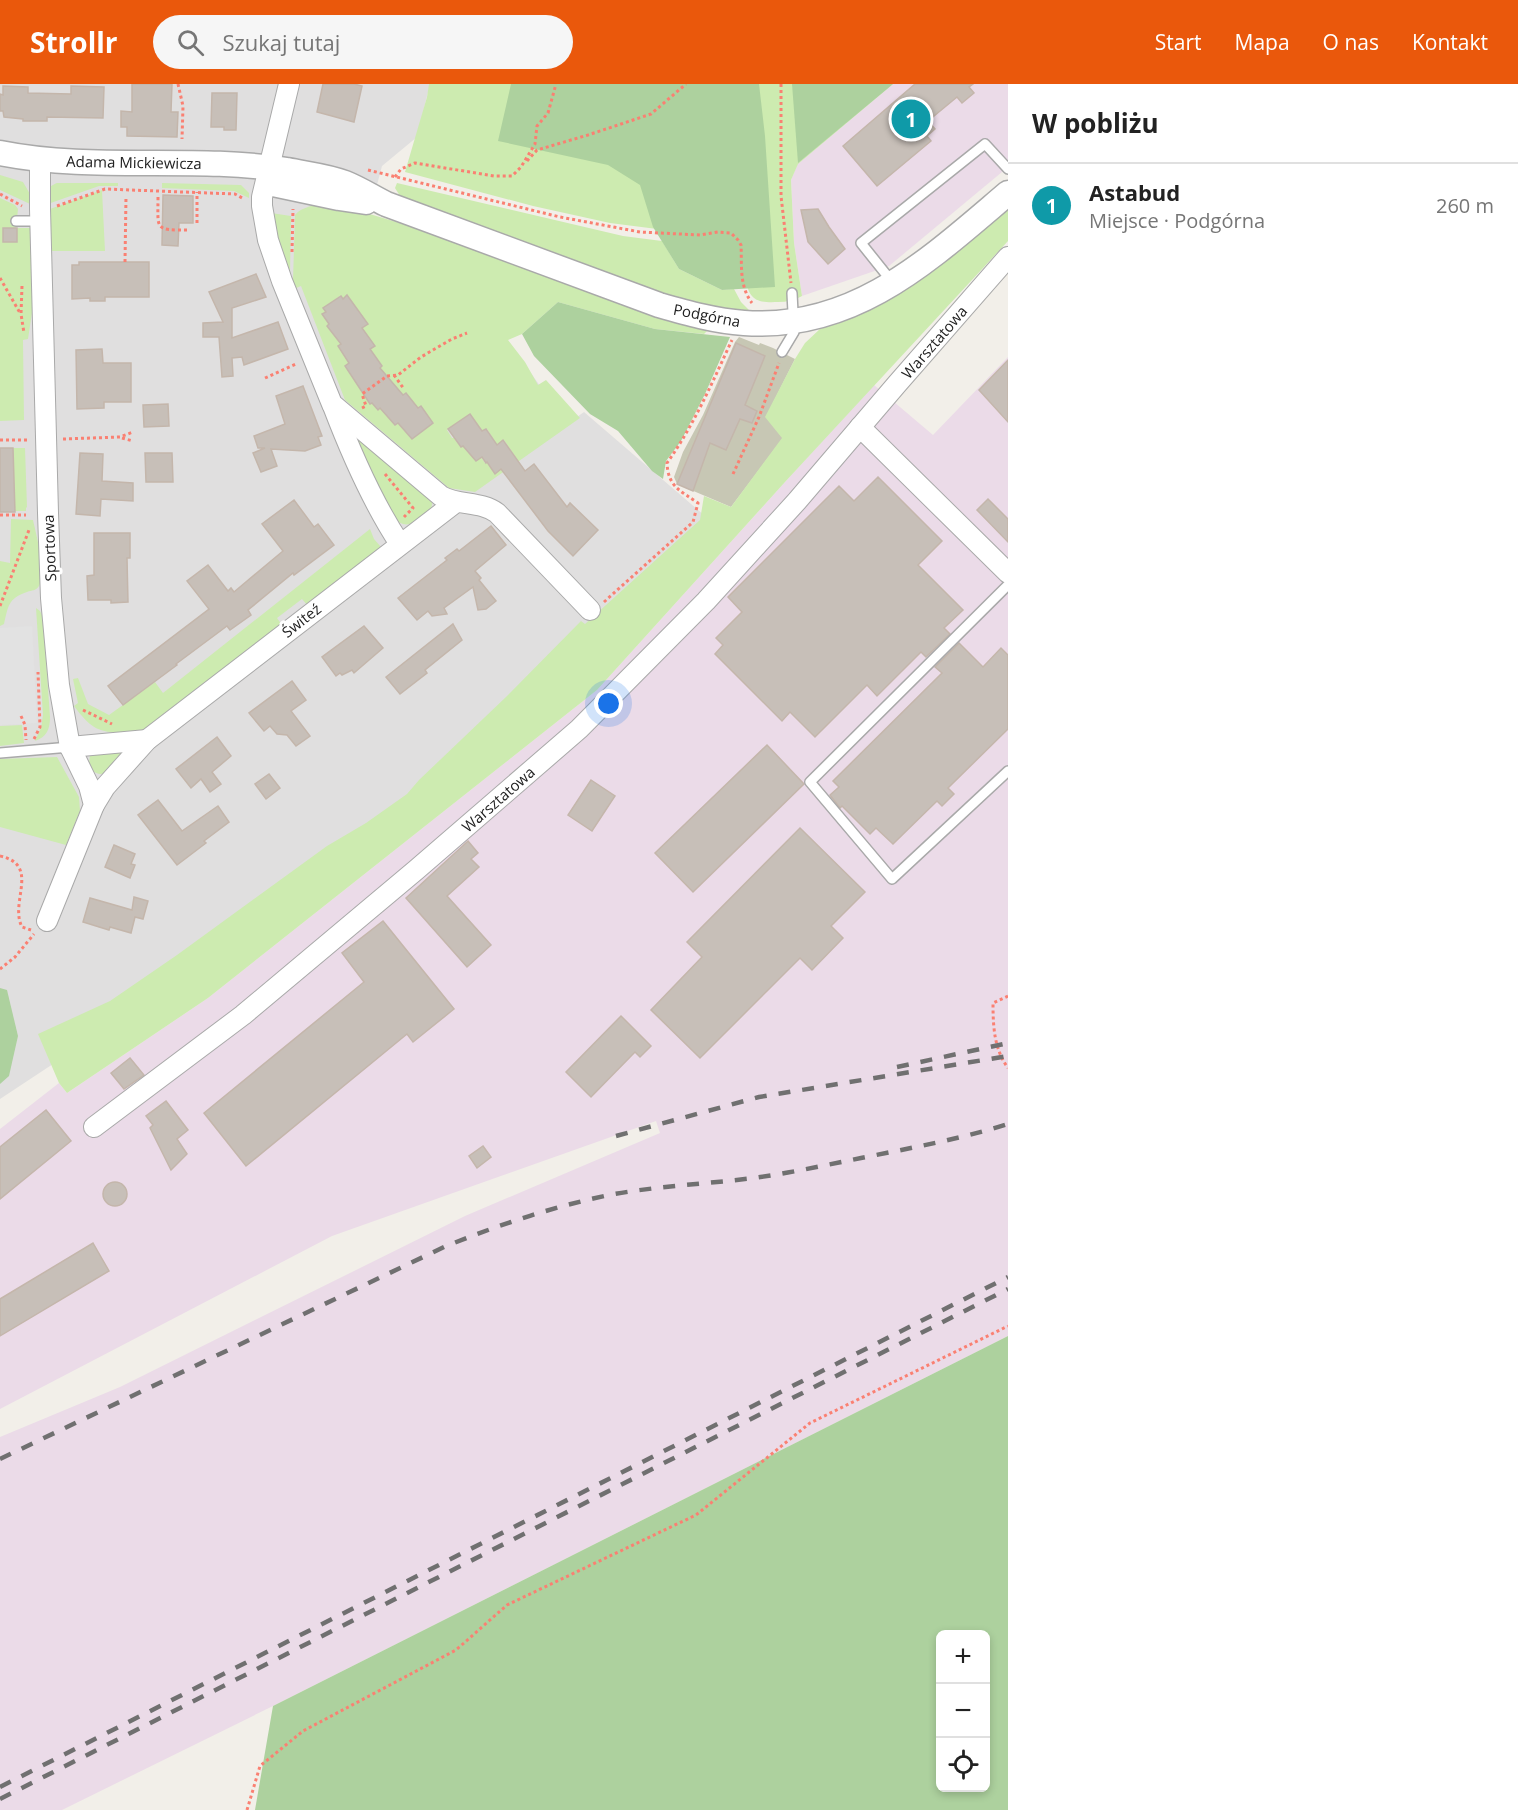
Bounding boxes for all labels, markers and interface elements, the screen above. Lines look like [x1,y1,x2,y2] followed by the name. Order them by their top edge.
[153,15,573,69] search box
[30,23,117,61] text: Strollr
[174,26,207,59] icon: search
[222,27,340,57] text: Szukaj tutaj
[1155,28,1202,56] text: Start
[1235,28,1290,56] text: Mapa
[1323,28,1379,56] text: O nas
[1412,28,1488,56] text: Kontakt
[892,96,930,141] pin: 1
[1032,105,1159,141] text: W pobliżu
[66,151,202,173] street label: Adama Mickiewicza
[1089,177,1180,207] text: Astabud
[1046,192,1057,219] text: 1
[1436,192,1494,219] text: 260 m
[1089,207,1265,234] text: Miejsce · Podgórna
[672,299,742,331] street label: Podgórna
[897,301,971,383] street label: Warsztatowa
[38,514,60,582] street label: Sportowa
[277,598,325,642] street label: Świteź
[594,689,623,718] your location
[457,762,539,836] street label: Warsztatowa
[936,1630,990,1792] map controls
[936,1630,990,1684] button: +
[936,1684,990,1738] button: −
[936,1738,990,1792] button: locate

